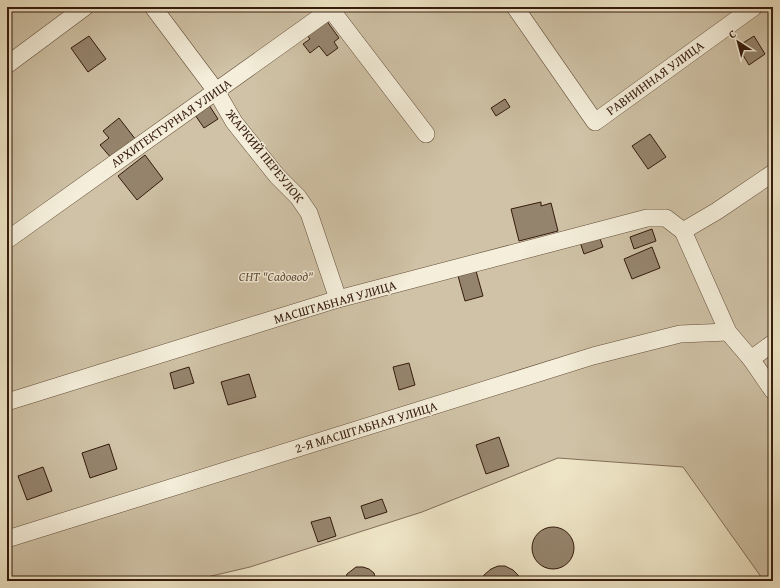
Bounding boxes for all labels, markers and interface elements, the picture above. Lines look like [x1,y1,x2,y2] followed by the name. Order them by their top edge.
[718,22,758,62] north arrow
[725,26,739,42] text: С
[602,36,708,120] street label: РАВНИННАЯ УЛИЦА
[107,74,236,172] street label: АРХИТЕКТУРНАЯ УЛИЦА
[221,104,309,207] street label: ЖАРКИЙ ПЕРЕУЛОК
[239,267,313,286] park label: СНТ "Садовод"
[271,275,399,329] street label: МАСШТАБНАЯ УЛИЦА
[292,396,440,458] street label: 2-Я МАСШТАБНАЯ УЛИЦА

